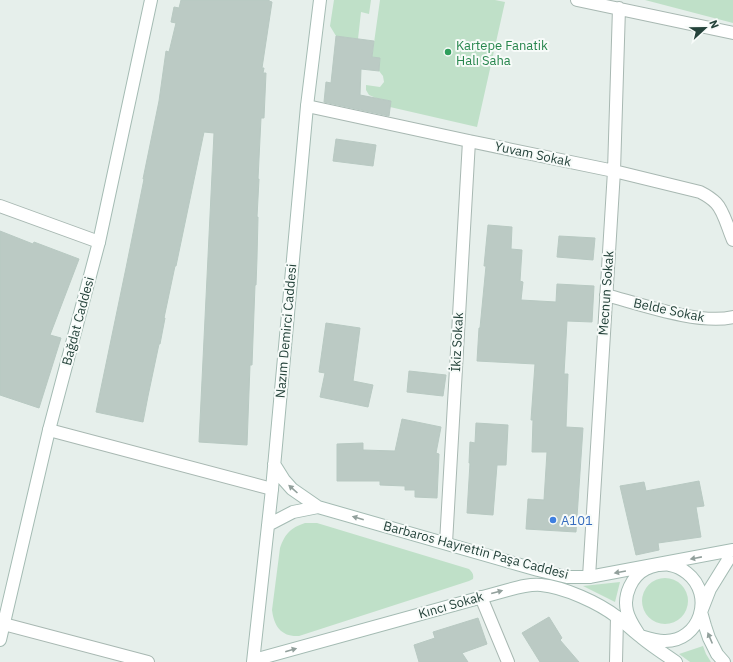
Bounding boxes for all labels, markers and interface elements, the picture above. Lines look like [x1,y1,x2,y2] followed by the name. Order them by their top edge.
[685,8,725,48] north arrow
[706,18,722,31] text: N
[456,37,548,69] place label: Kartepe Fanatik Halı Saha
[443,47,453,57] marker: Kartepe Fanatik Halı Saha
[493,138,573,170] street label: Yuvam Sokak
[595,250,617,336] street label: Mecnun Sokak
[272,263,300,399] street label: Nazım Demirci Caddesi
[58,275,98,367] street label: Bağdat Caddesi
[632,294,706,326] street label: Belde Sokak
[447,312,467,372] street label: İkiz Sokak
[287,484,298,493] one-way arrow
[561,512,593,529] place label: A101
[352,515,364,521] one-way arrow
[548,515,558,525] marker: A101
[382,517,570,583] street label: Barbaros Hayrettin Paşa Caddesi
[689,555,702,561] one-way arrow
[614,569,626,575] one-way arrow
[416,588,486,622] street label: Kıncı Sokak
[491,589,504,595] one-way arrow
[706,632,712,644] one-way arrow
[286,647,298,653] one-way arrow

